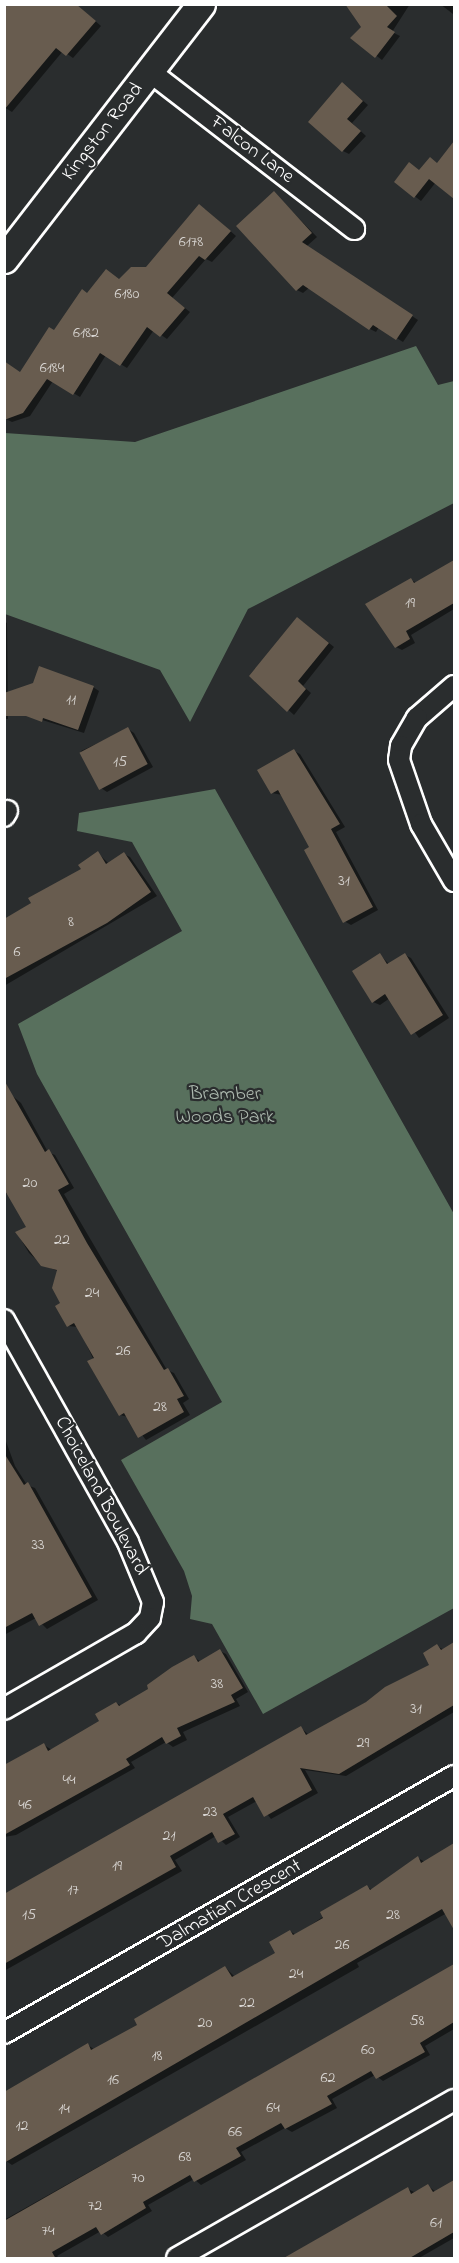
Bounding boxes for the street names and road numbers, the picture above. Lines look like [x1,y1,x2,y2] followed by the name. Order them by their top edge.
[57,78,149,186] street label: Kingston Road
[206,111,298,189] street label: Falcon Lane
[49,1413,153,1579] street label: Choiceland Boulevard
[154,1854,306,1956] street label: Dalmatian Crescent

